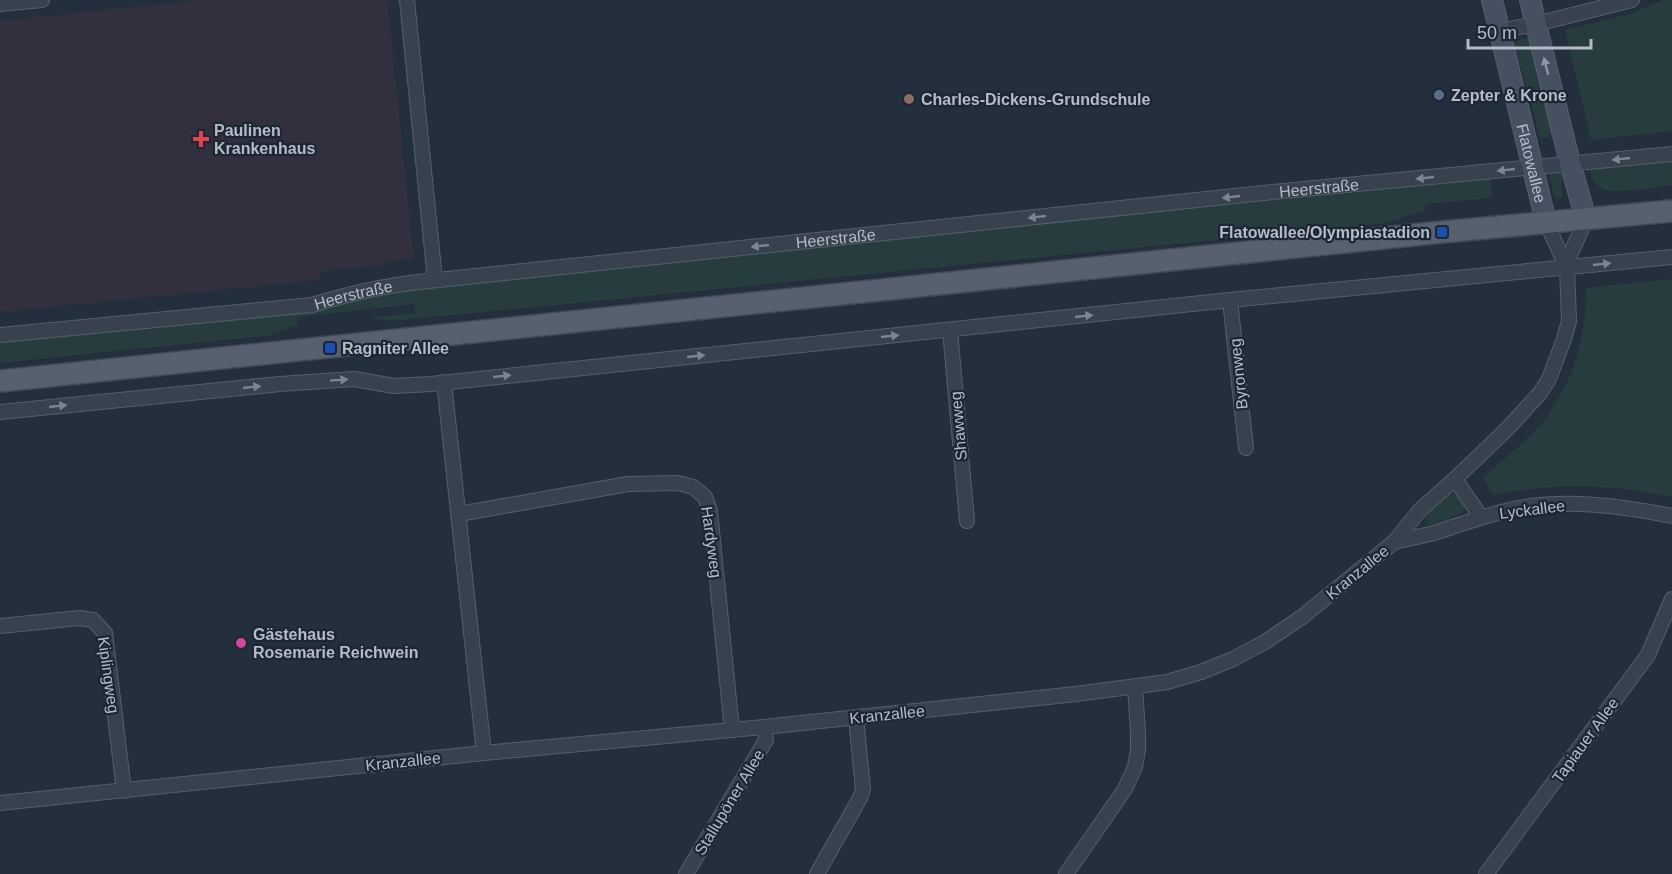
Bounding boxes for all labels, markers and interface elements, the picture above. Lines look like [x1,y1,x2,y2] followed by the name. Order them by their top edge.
[1468,12,1591,50] scale bar
[1477,23,1517,43] text: 50 m
[1540,56,1550,75] one-way arrow
[1451,87,1567,104] place label: Zepter & Krone
[1432,88,1446,102] marker: Zepter & Krone
[921,91,1151,108] place label: Charles-Dickens-Grundschule
[902,92,916,106] marker: Charles-Dickens-Grundschule
[214,122,315,157] place label: Paulinen Krankenhaus
[1513,122,1549,205] street label: Flatowallee
[192,130,210,148] marker: Paulinen Krankenhaus
[1611,154,1630,164] one-way arrow
[1496,165,1515,175] one-way arrow
[1415,173,1434,183] one-way arrow
[1278,176,1360,200] street label: Heerstraße
[1221,192,1240,202] one-way arrow
[1027,212,1046,222] one-way arrow
[1219,224,1430,241] place label: Flatowallee/Olympiastadion
[1435,225,1449,239] marker: Flatowallee/Olympiastadion
[795,226,877,251] street label: Heerstraße
[750,241,769,251] one-way arrow
[1593,259,1612,269] one-way arrow
[312,278,394,313] street label: Heerstraße
[1075,311,1094,321] one-way arrow
[881,332,900,341] one-way arrow
[1226,338,1251,410] street label: Byronweg
[342,340,449,357] place label: Ragniter Allee
[323,341,337,355] marker: Ragniter Allee
[687,352,706,361] one-way arrow
[493,372,512,381] one-way arrow
[329,375,348,385] one-way arrow
[243,382,262,392] one-way arrow
[947,391,970,461] street label: Shawweg
[49,401,68,411] one-way arrow
[1498,497,1566,522] street label: Lyckallee
[698,505,725,579] street label: Hardyweg
[1323,542,1392,603] street label: Kranzallee
[253,626,418,661] place label: Gästehaus Rosemarie Reichwein
[95,636,122,715] street label: Kiplingweg
[234,636,248,650] marker: Gästehaus Rosemarie Reichwein
[1549,695,1622,786] street label: Tapiauer Allee
[849,702,926,727] street label: Kranzallee
[691,746,768,858] street label: Stallupöner Allee
[365,749,442,774] street label: Kranzallee

